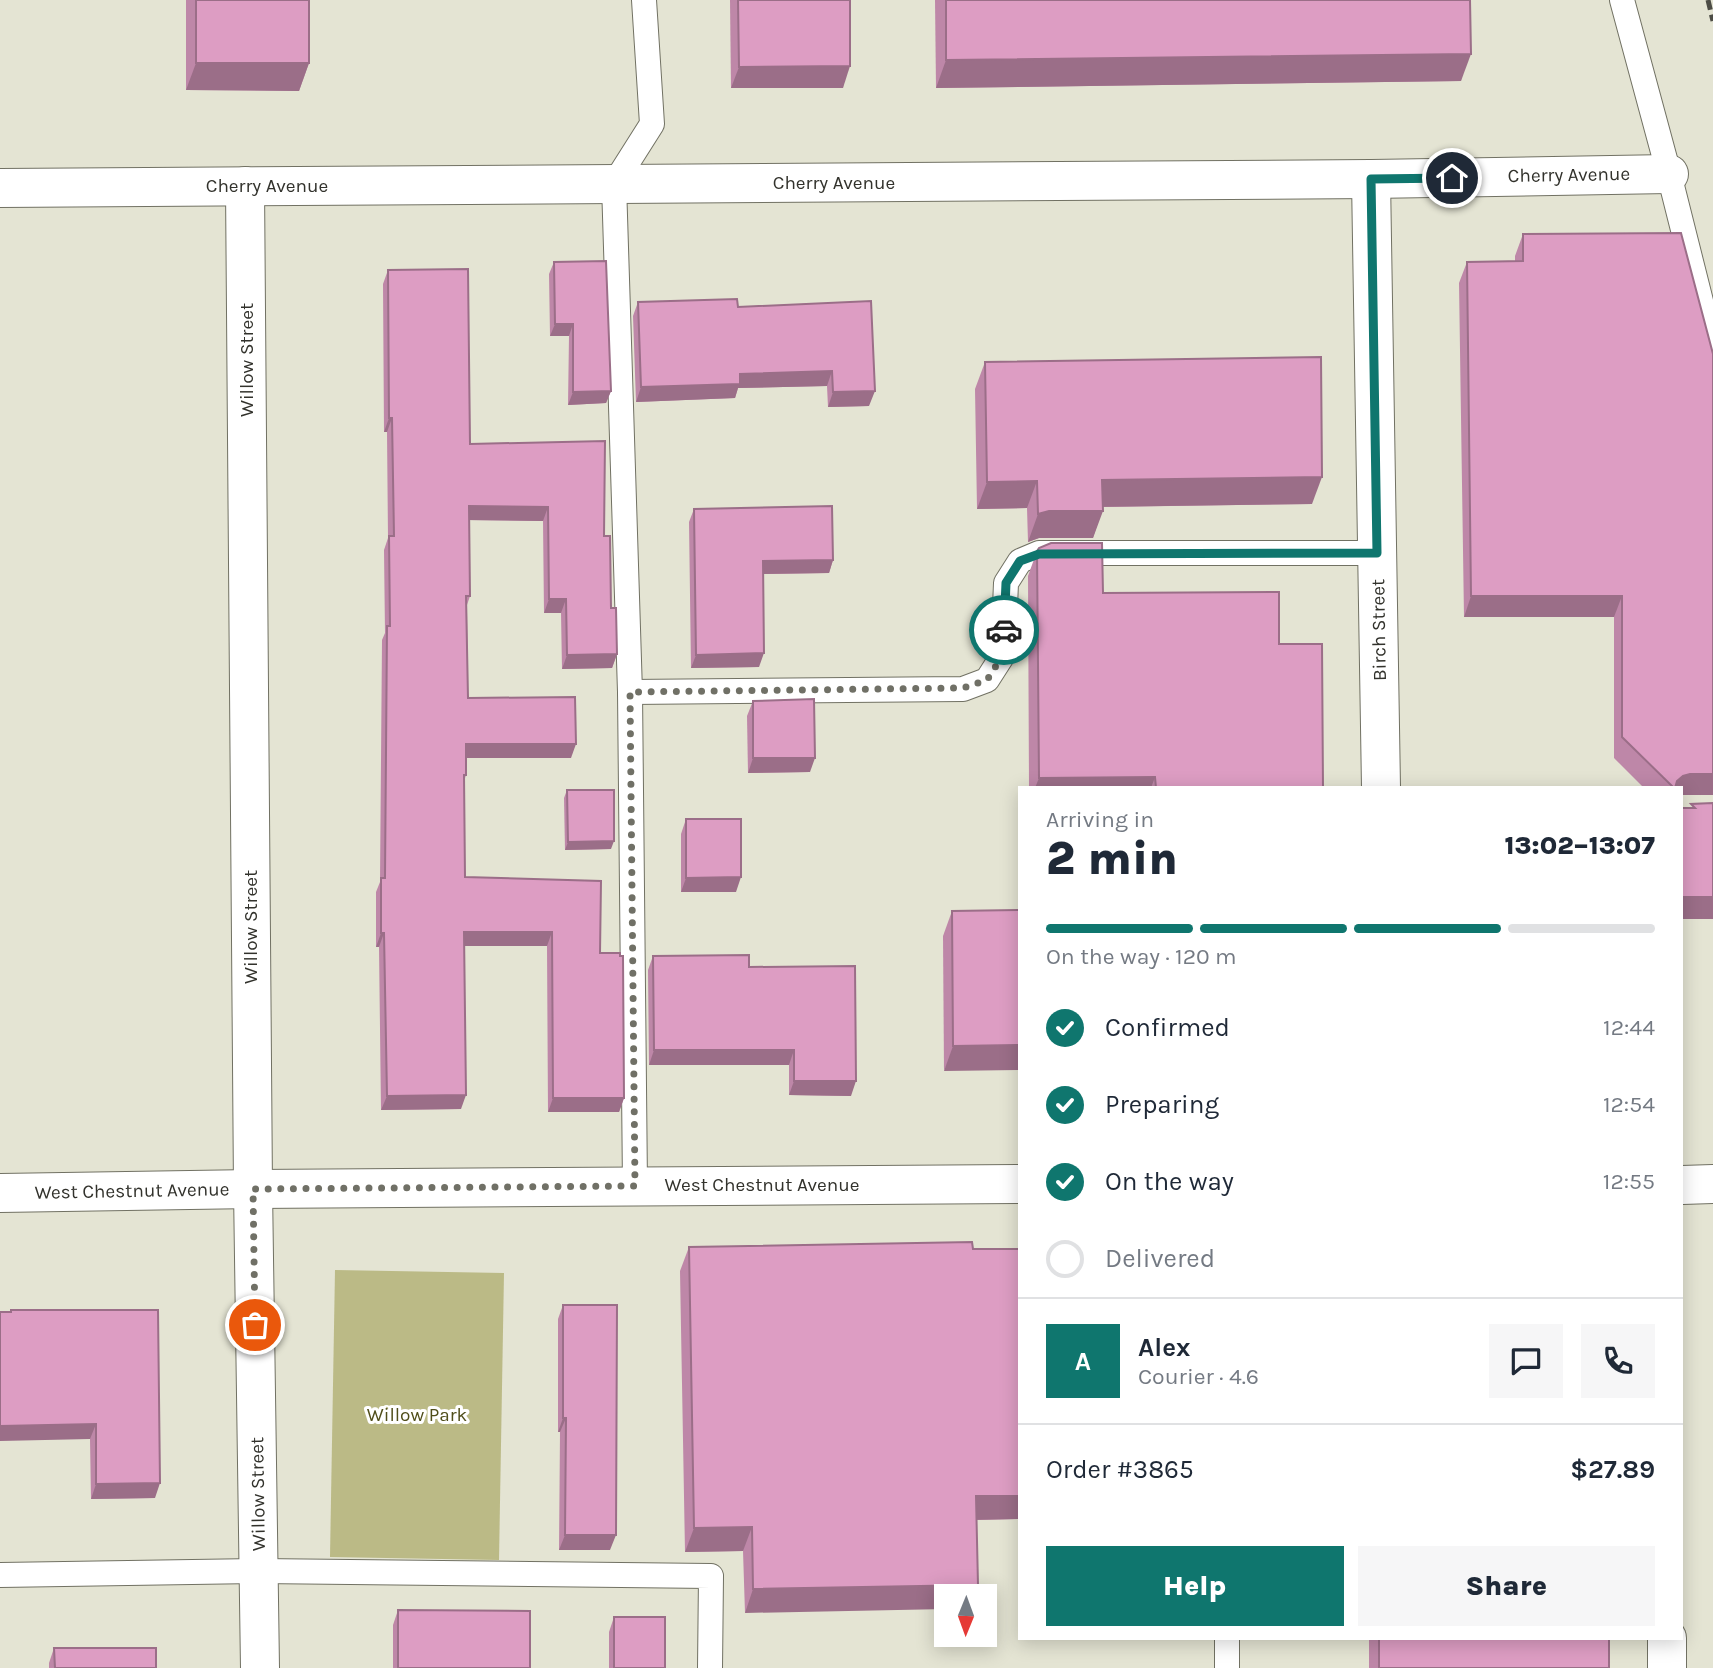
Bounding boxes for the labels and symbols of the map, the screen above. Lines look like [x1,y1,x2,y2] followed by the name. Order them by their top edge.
[1422,148,1482,208] pin
[1508,163,1630,187] street label: Cherry Avenue
[773,172,895,194] street label: Cherry Avenue
[206,175,328,197] street label: Cherry Avenue
[236,303,258,417] street label: Willow Street
[1367,579,1391,681] street label: Birch Street
[969,595,1039,665] courier
[240,870,262,984] street label: Willow Street
[665,1174,859,1196] street label: West Chestnut Avenue
[34,1178,230,1204] street label: West Chestnut Avenue
[225,1295,285,1355] pin
[367,1404,468,1426] park label: Willow Park
[246,1437,270,1551] street label: Willow Street
[934,1584,998,1647] north arrow

